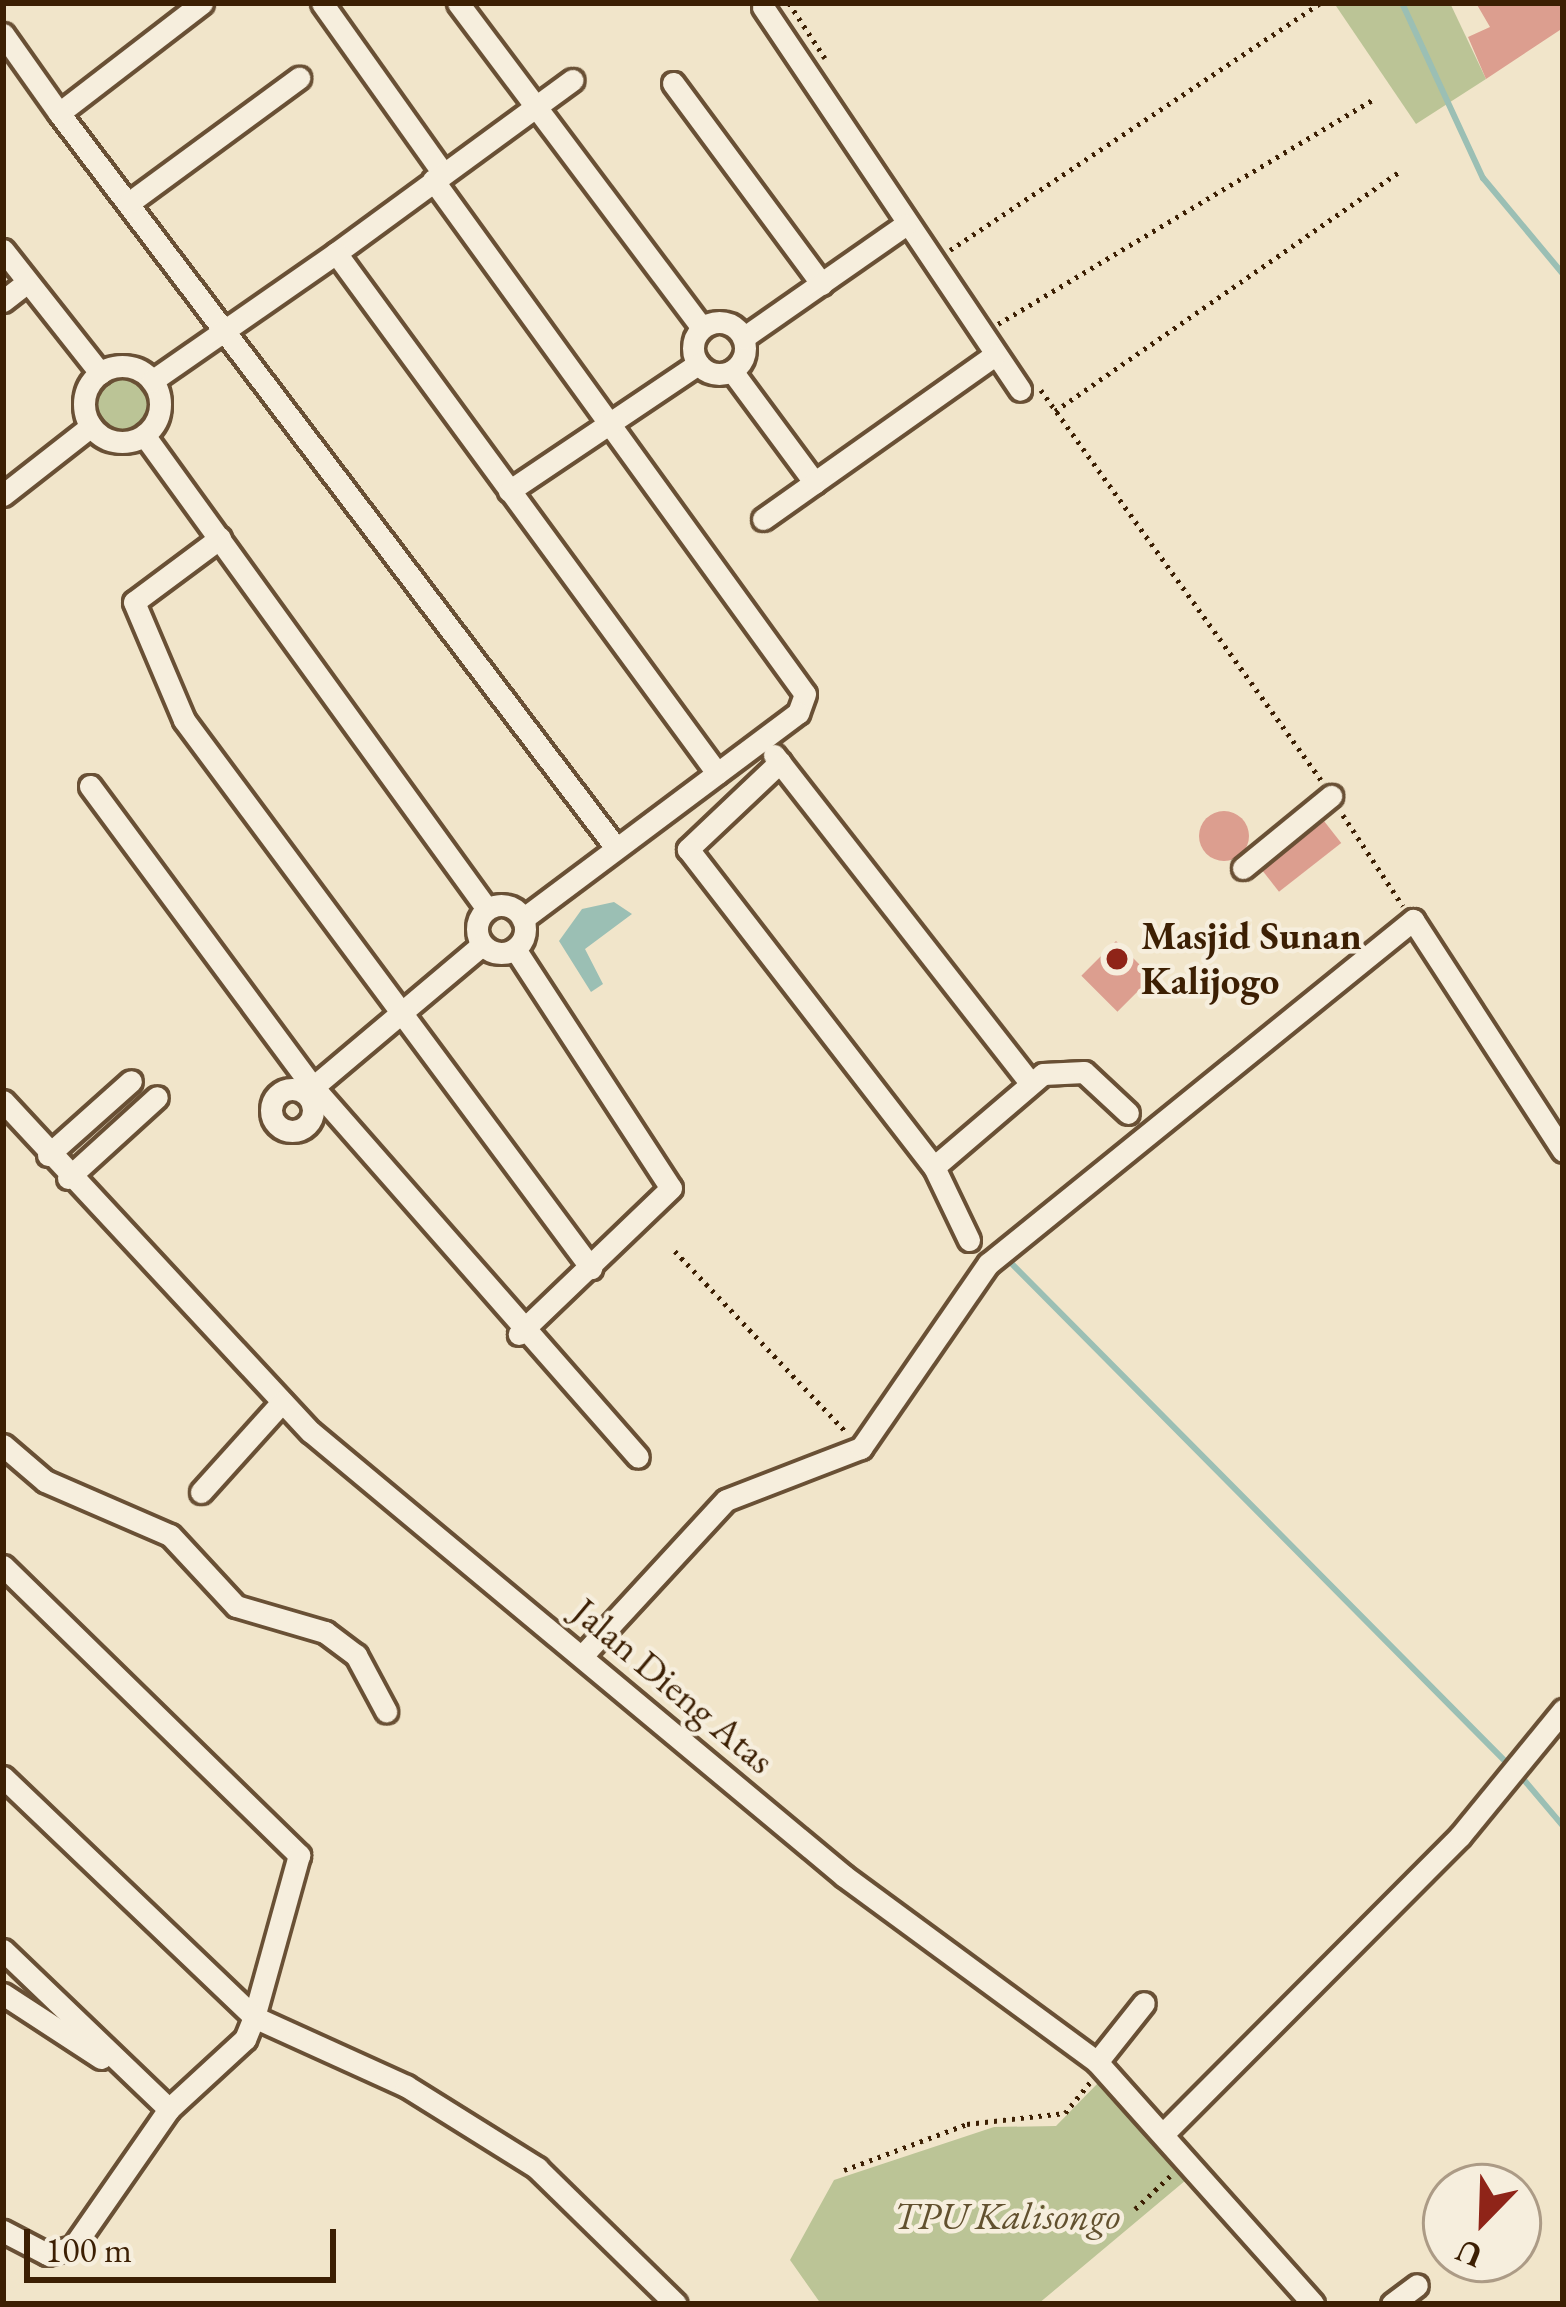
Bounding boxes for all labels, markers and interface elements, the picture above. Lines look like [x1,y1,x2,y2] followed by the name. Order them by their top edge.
[1141,914,1362,1005] place label: Masjid Sunan Kalijogo
[1104,946,1130,972] marker: Masjid Sunan Kalijogo
[563,1588,783,1784] street label: Jalan Dieng Atas
[1422,2163,1542,2283] north arrow
[894,2193,1120,2239] park label: TPU Kalisongo
[30,2205,342,2279] scale bar
[45,2226,132,2273] text: 100 m
[1449,2229,1489,2278] text: U

